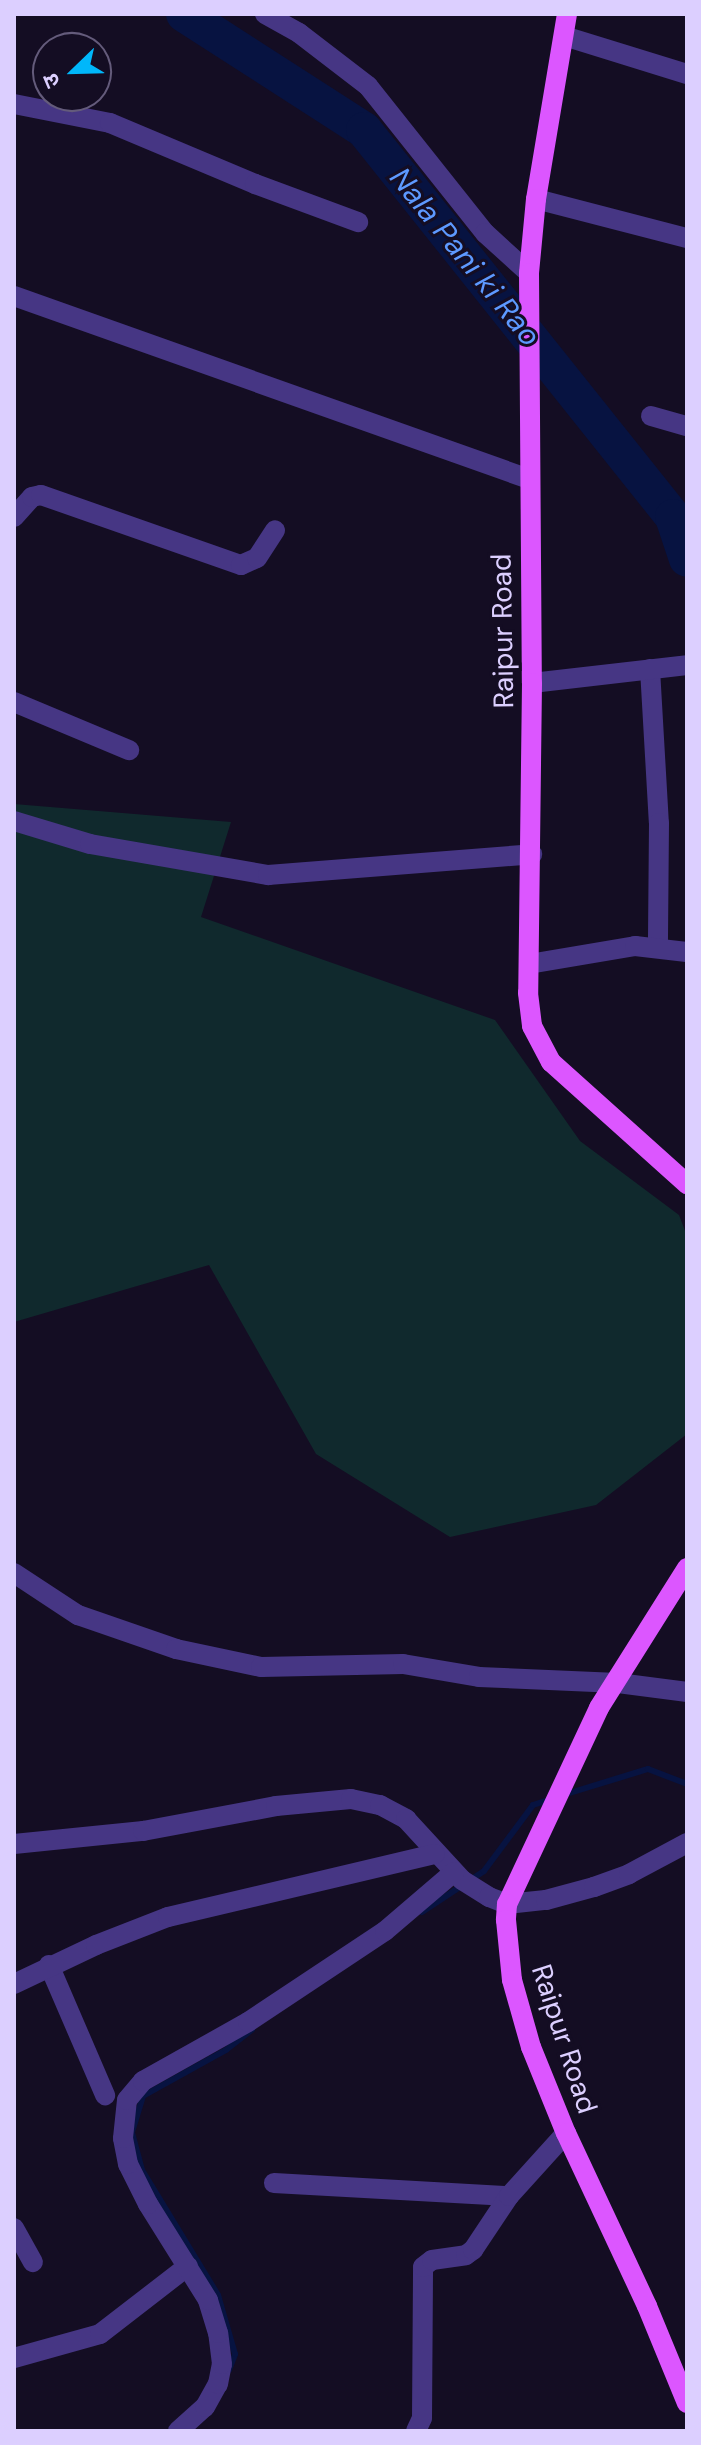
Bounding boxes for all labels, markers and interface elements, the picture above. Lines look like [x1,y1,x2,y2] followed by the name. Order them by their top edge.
[32,32,112,112] north arrow
[35,69,67,92] text: उ
[382,160,548,354] water label: Nala Pani ki Rao
[485,553,521,709] street label: Raipur Road
[524,1960,604,2118] street label: Raipur Road

